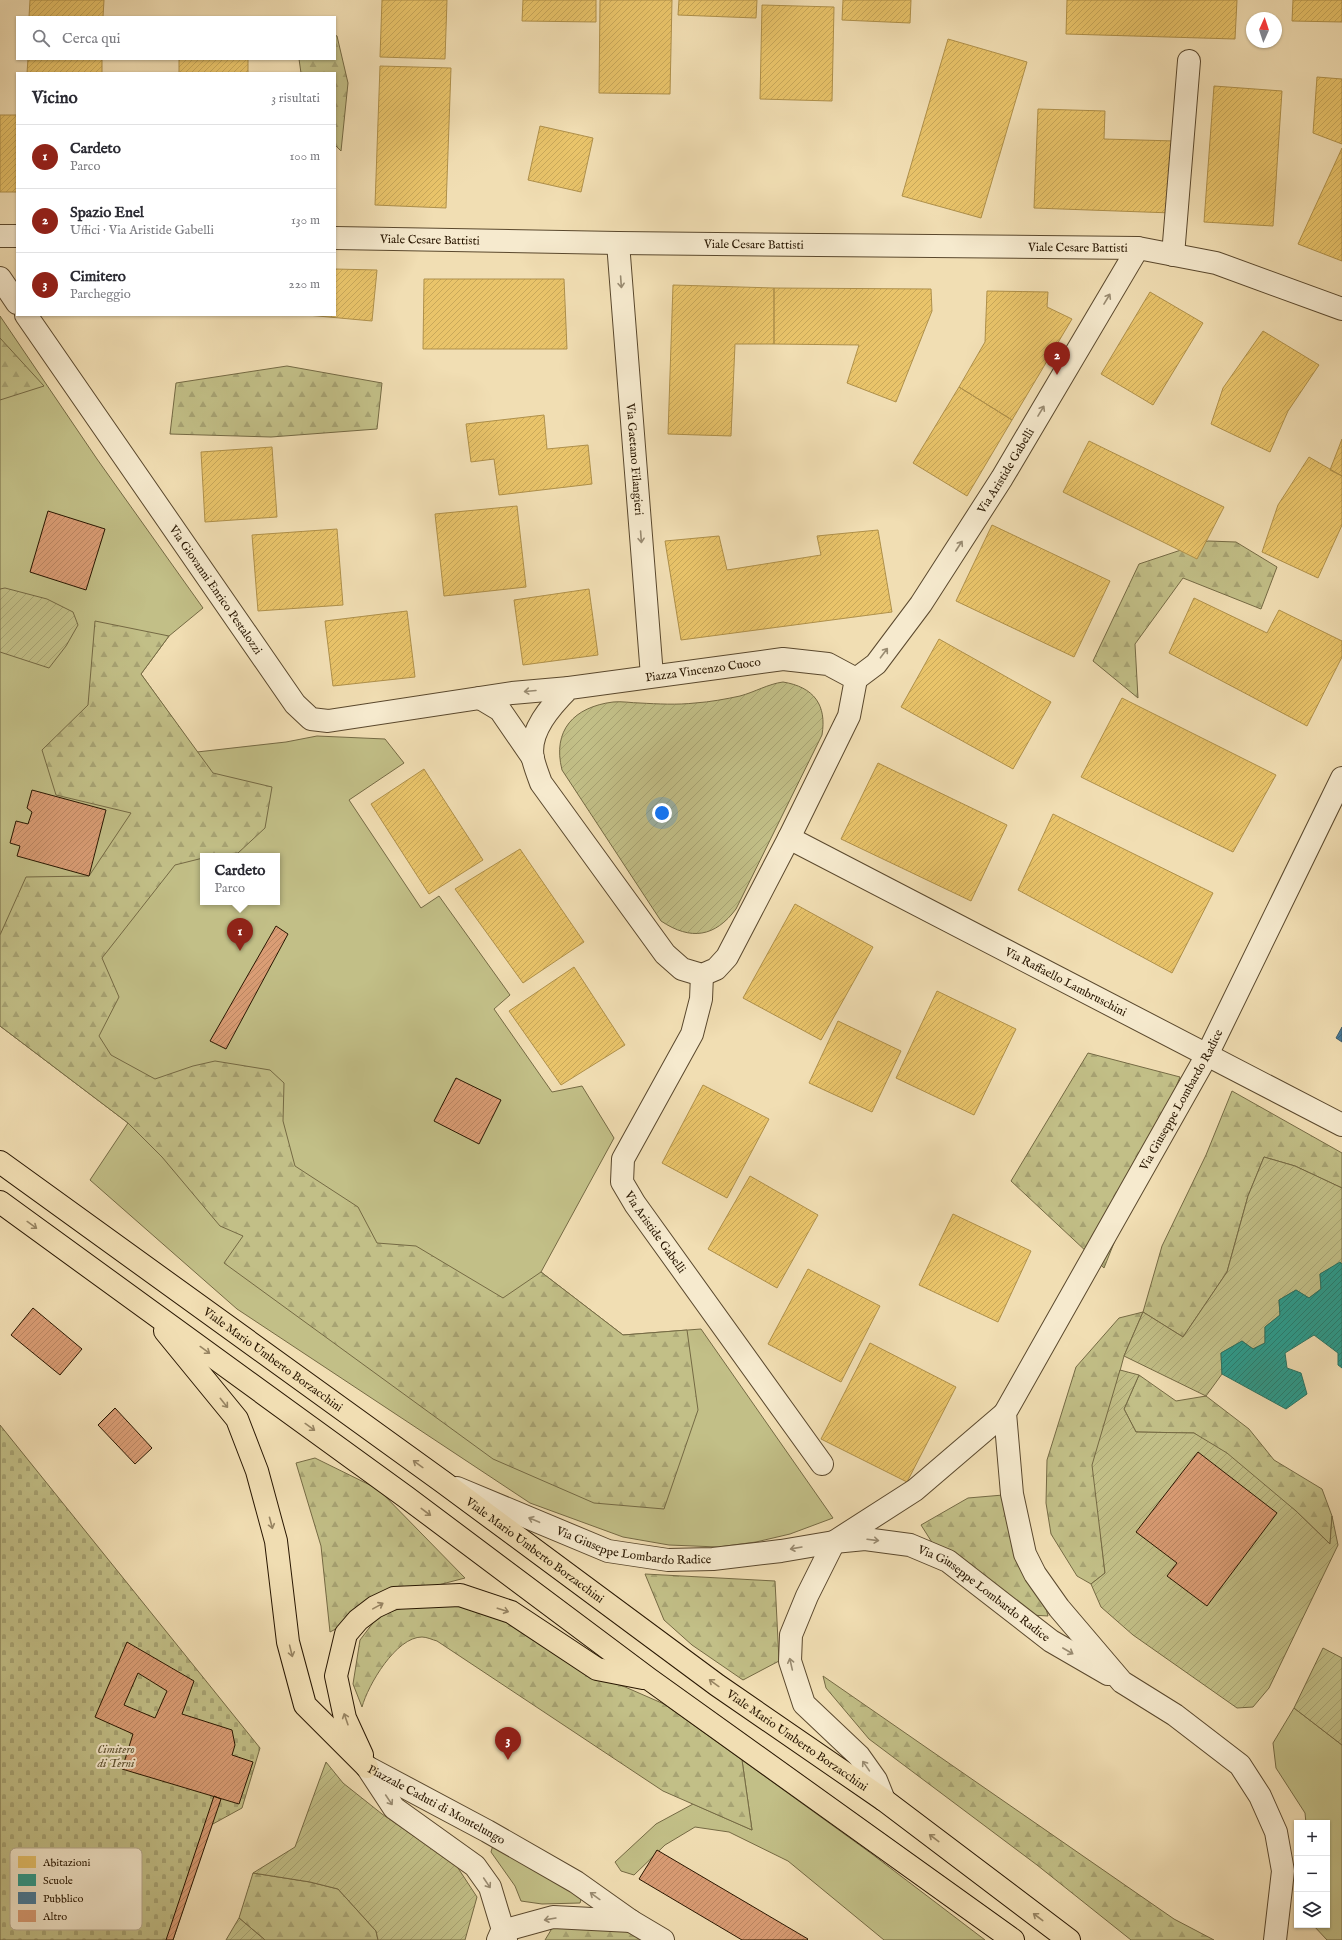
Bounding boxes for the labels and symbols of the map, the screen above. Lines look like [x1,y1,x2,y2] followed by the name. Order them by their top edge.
[1246,12,1282,48] north arrow
[379,231,480,248] street label: Viale Cesare Battisti
[703,236,804,252] street label: Viale Cesare Battisti
[1027,239,1128,255] street label: Viale Cesare Battisti
[618,275,625,288] one-way arrow
[1104,293,1112,305] one-way arrow
[1044,342,1070,375] pin: 2
[623,402,647,516] street label: Via Gaetano Filangieri
[1038,405,1046,417] one-way arrow
[973,425,1037,517] street label: Via Aristide Gabelli
[166,521,266,657] street label: Via Giovanni Enrico Pestalozzi
[638,530,645,543] one-way arrow
[955,540,963,552] one-way arrow
[880,647,889,658] one-way arrow
[644,654,762,686] street label: Piazza Vincenzo Cuoco
[524,688,537,695] one-way arrow
[652,803,672,823] your location
[227,918,253,951] pin: 1
[1002,943,1129,1020] street label: Via Raffaello Lambruschini
[1135,1026,1226,1174] street label: Via Giuseppe Lombardo Radice
[621,1187,690,1276] street label: Via Aristide Gabelli
[26,1221,37,1229] one-way arrow
[200,1303,346,1415] street label: Viale Mario Umberto Borzacchini
[199,1346,210,1355] one-way arrow
[219,1398,228,1408] one-way arrow
[304,1423,315,1431] one-way arrow
[413,1460,424,1468] one-way arrow
[462,1493,607,1606] street label: Viale Mario Umberto Borzacchini
[420,1508,431,1516] one-way arrow
[528,1515,540,1523] one-way arrow
[268,1516,275,1529] one-way arrow
[553,1522,712,1568] street label: Via Giuseppe Lombardo Radice
[866,1536,879,1544] one-way arrow
[915,1541,1053,1645] street label: Via Giuseppe Lombardo Radice
[790,1545,803,1553] one-way arrow
[372,1602,384,1610] one-way arrow
[497,1606,509,1614] one-way arrow
[288,1644,295,1657] one-way arrow
[1062,1647,1074,1655] one-way arrow
[787,1658,795,1671] one-way arrow
[708,1679,719,1687] one-way arrow
[723,1686,871,1794] street label: Viale Mario Umberto Borzacchini
[342,1712,349,1725] one-way arrow
[495,1727,521,1760] pin: 3
[96,1742,136,1771] park label: Cimitero di Terni
[365,1761,509,1848] street label: Piazzale Caduti di Montelungo
[862,1761,870,1772] one-way arrow
[385,1794,393,1806] one-way arrow
[929,1834,940,1843] one-way arrow
[10,1848,142,1930] legend
[42,1856,90,1870] text: Abitazioni
[43,1874,73,1888] text: Scuole
[483,1877,491,1888] one-way arrow
[43,1892,83,1906] text: Pubblico
[590,1892,601,1900] one-way arrow
[42,1910,67,1924] text: Altro
[1033,1912,1044,1921] one-way arrow
[544,1915,557,1923] one-way arrow

